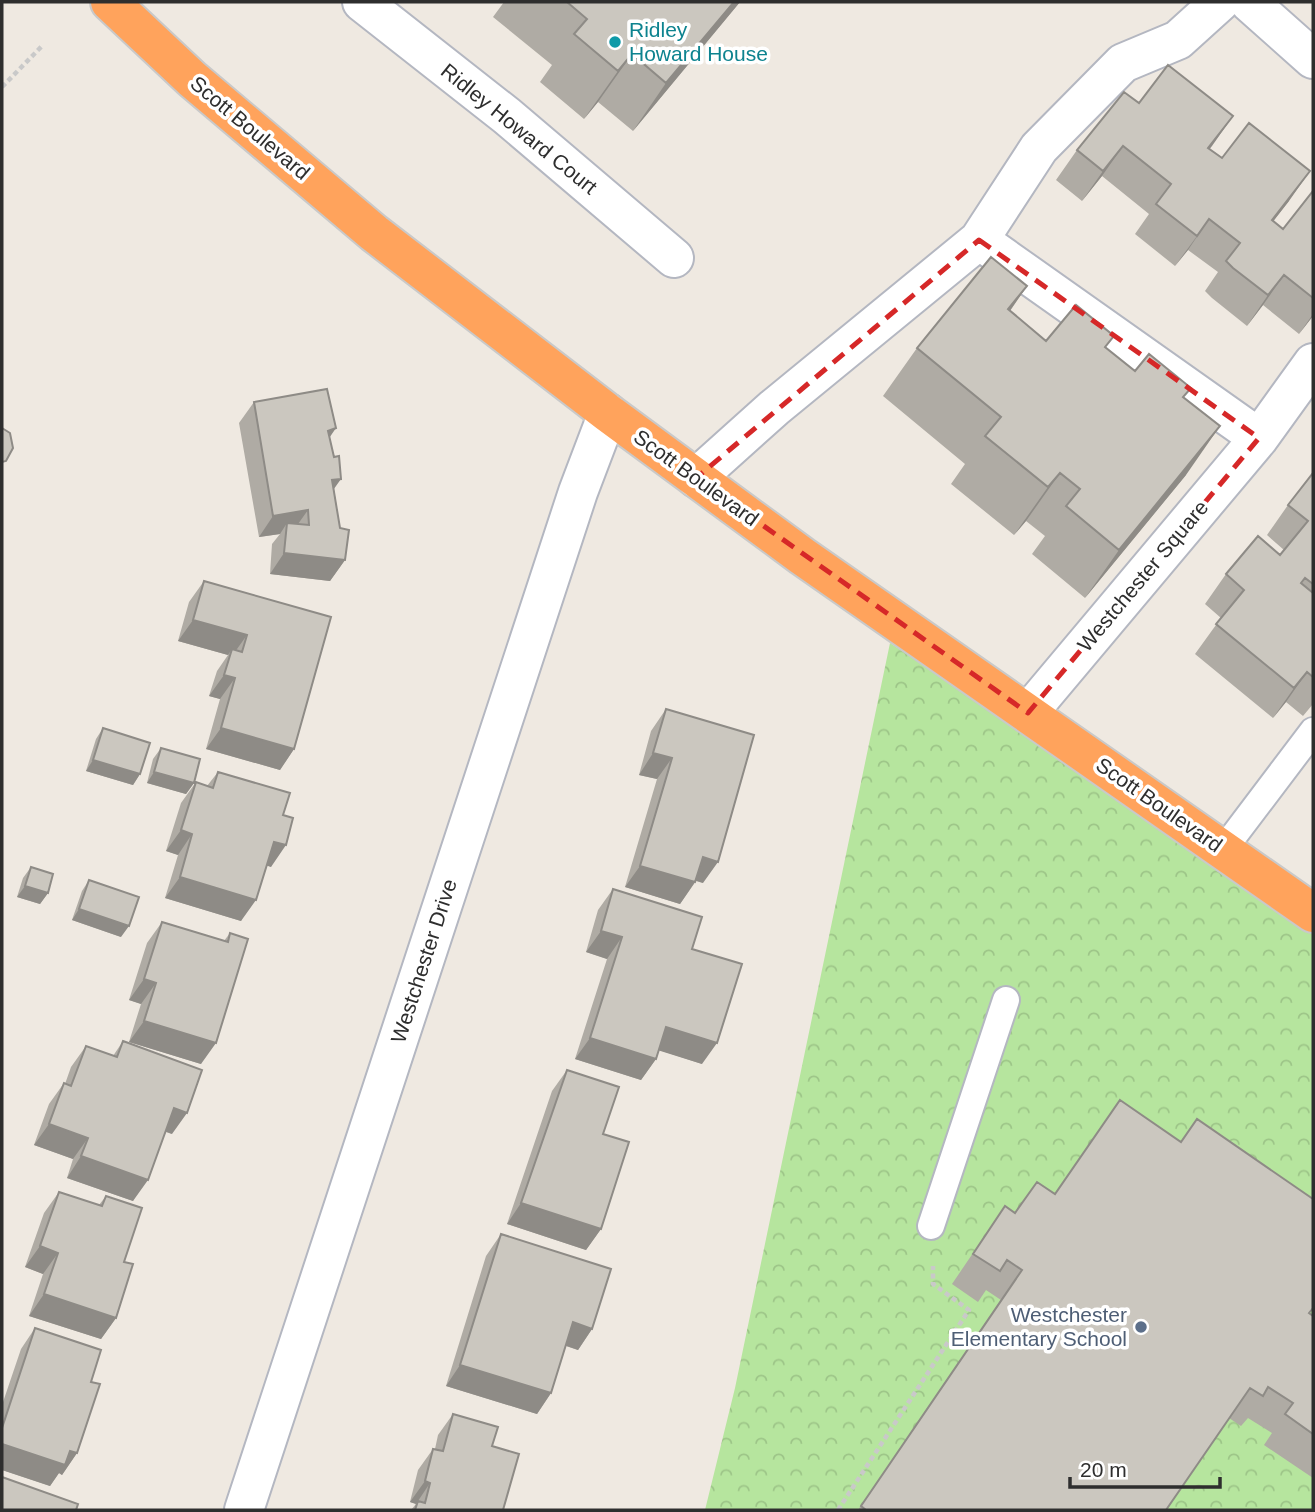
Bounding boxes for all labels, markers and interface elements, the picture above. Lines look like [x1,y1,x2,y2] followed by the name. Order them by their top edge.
[629,18,768,65] place label: Ridley Howard House
[607,34,623,50] marker: Ridley Howard House
[437,59,602,199] street label: Ridley Howard Court
[186,71,315,184] street label: Scott Boulevard
[630,425,763,530] street label: Scott Boulevard
[1073,496,1212,656] street label: Westchester Square
[1092,753,1227,857] street label: Scott Boulevard
[386,876,461,1046] street label: Westchester Drive
[951,1303,1127,1350] place label: Westchester Elementary School
[1133,1319,1149,1335] marker: Westchester Elementary School
[1070,1446,1220,1490] scale bar
[1080,1458,1127,1481] text: 20 m

